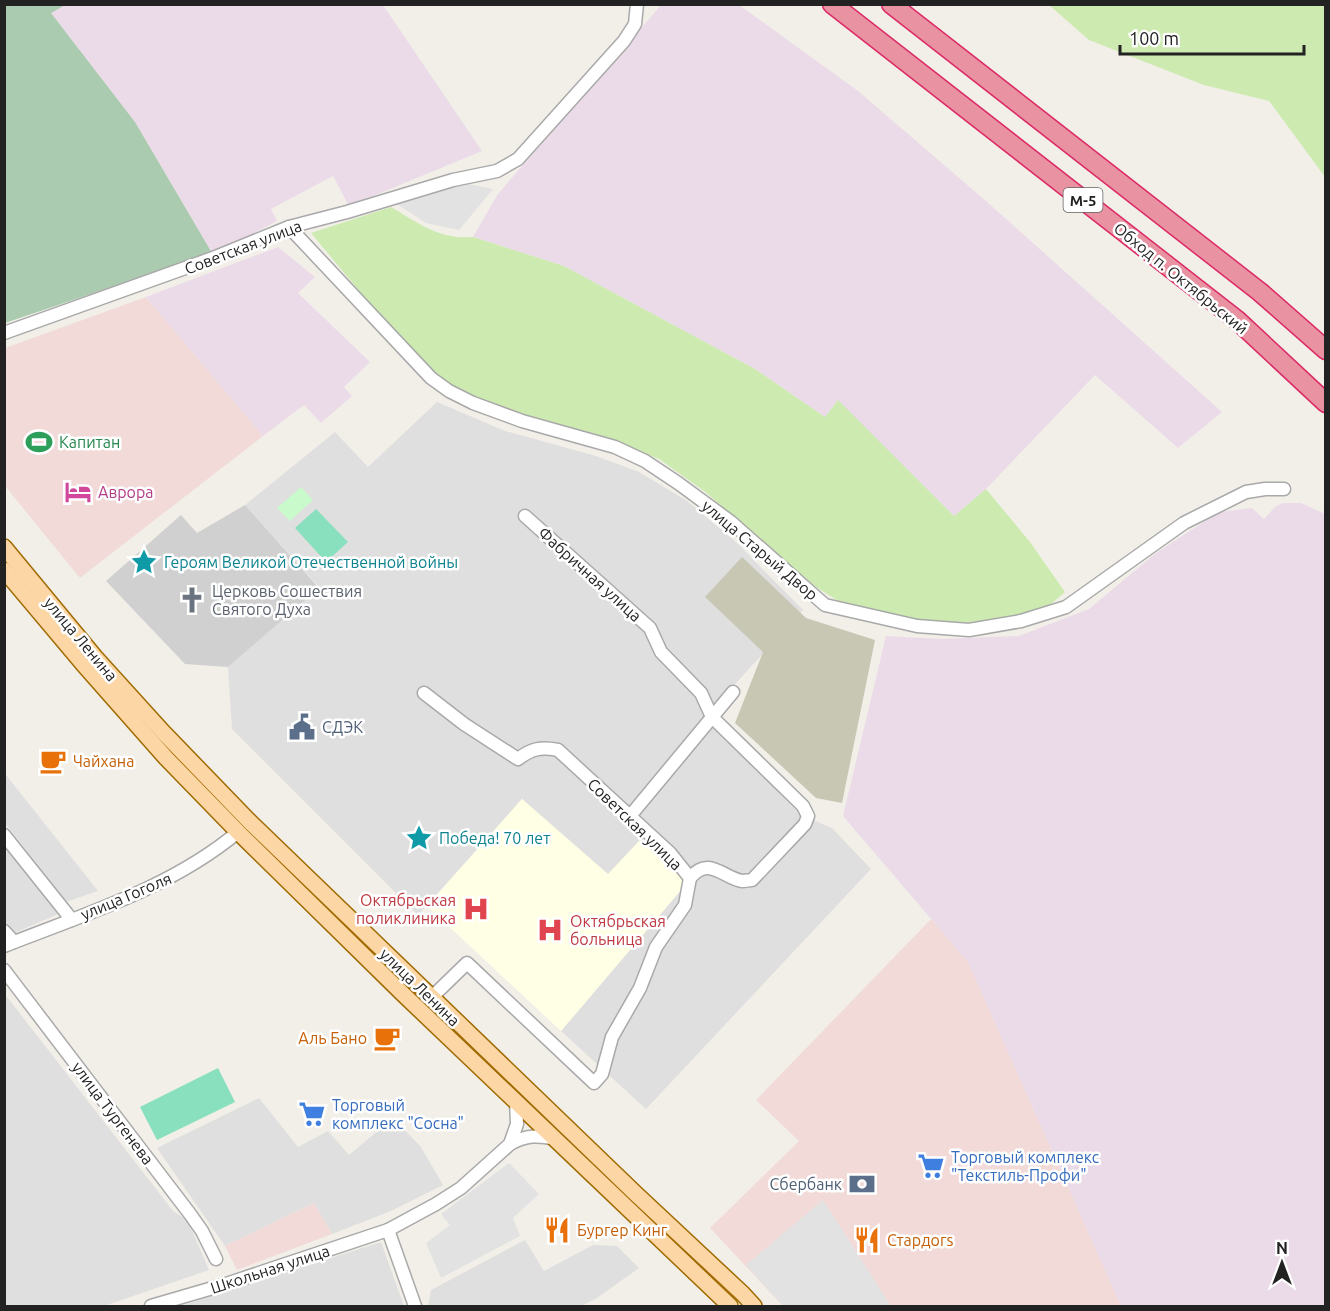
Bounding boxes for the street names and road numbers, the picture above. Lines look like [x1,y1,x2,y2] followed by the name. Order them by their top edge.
[1064,188,1102,212] road number: М-5
[182,216,304,278] street label: Советская улица
[1110,218,1252,338] street label: Обход п. Октябрьский
[699,496,821,604] street label: улица Старый Двор
[535,523,645,625] street label: Фабричная улица
[41,593,121,685] street label: улица Ленина
[584,775,686,873] street label: Советская улица
[78,869,174,923] street label: улица Гоголя
[376,944,464,1030] street label: улица Ленина
[69,1058,157,1168] street label: улица Тургенева
[208,1241,332,1297] street label: Школьная улица

